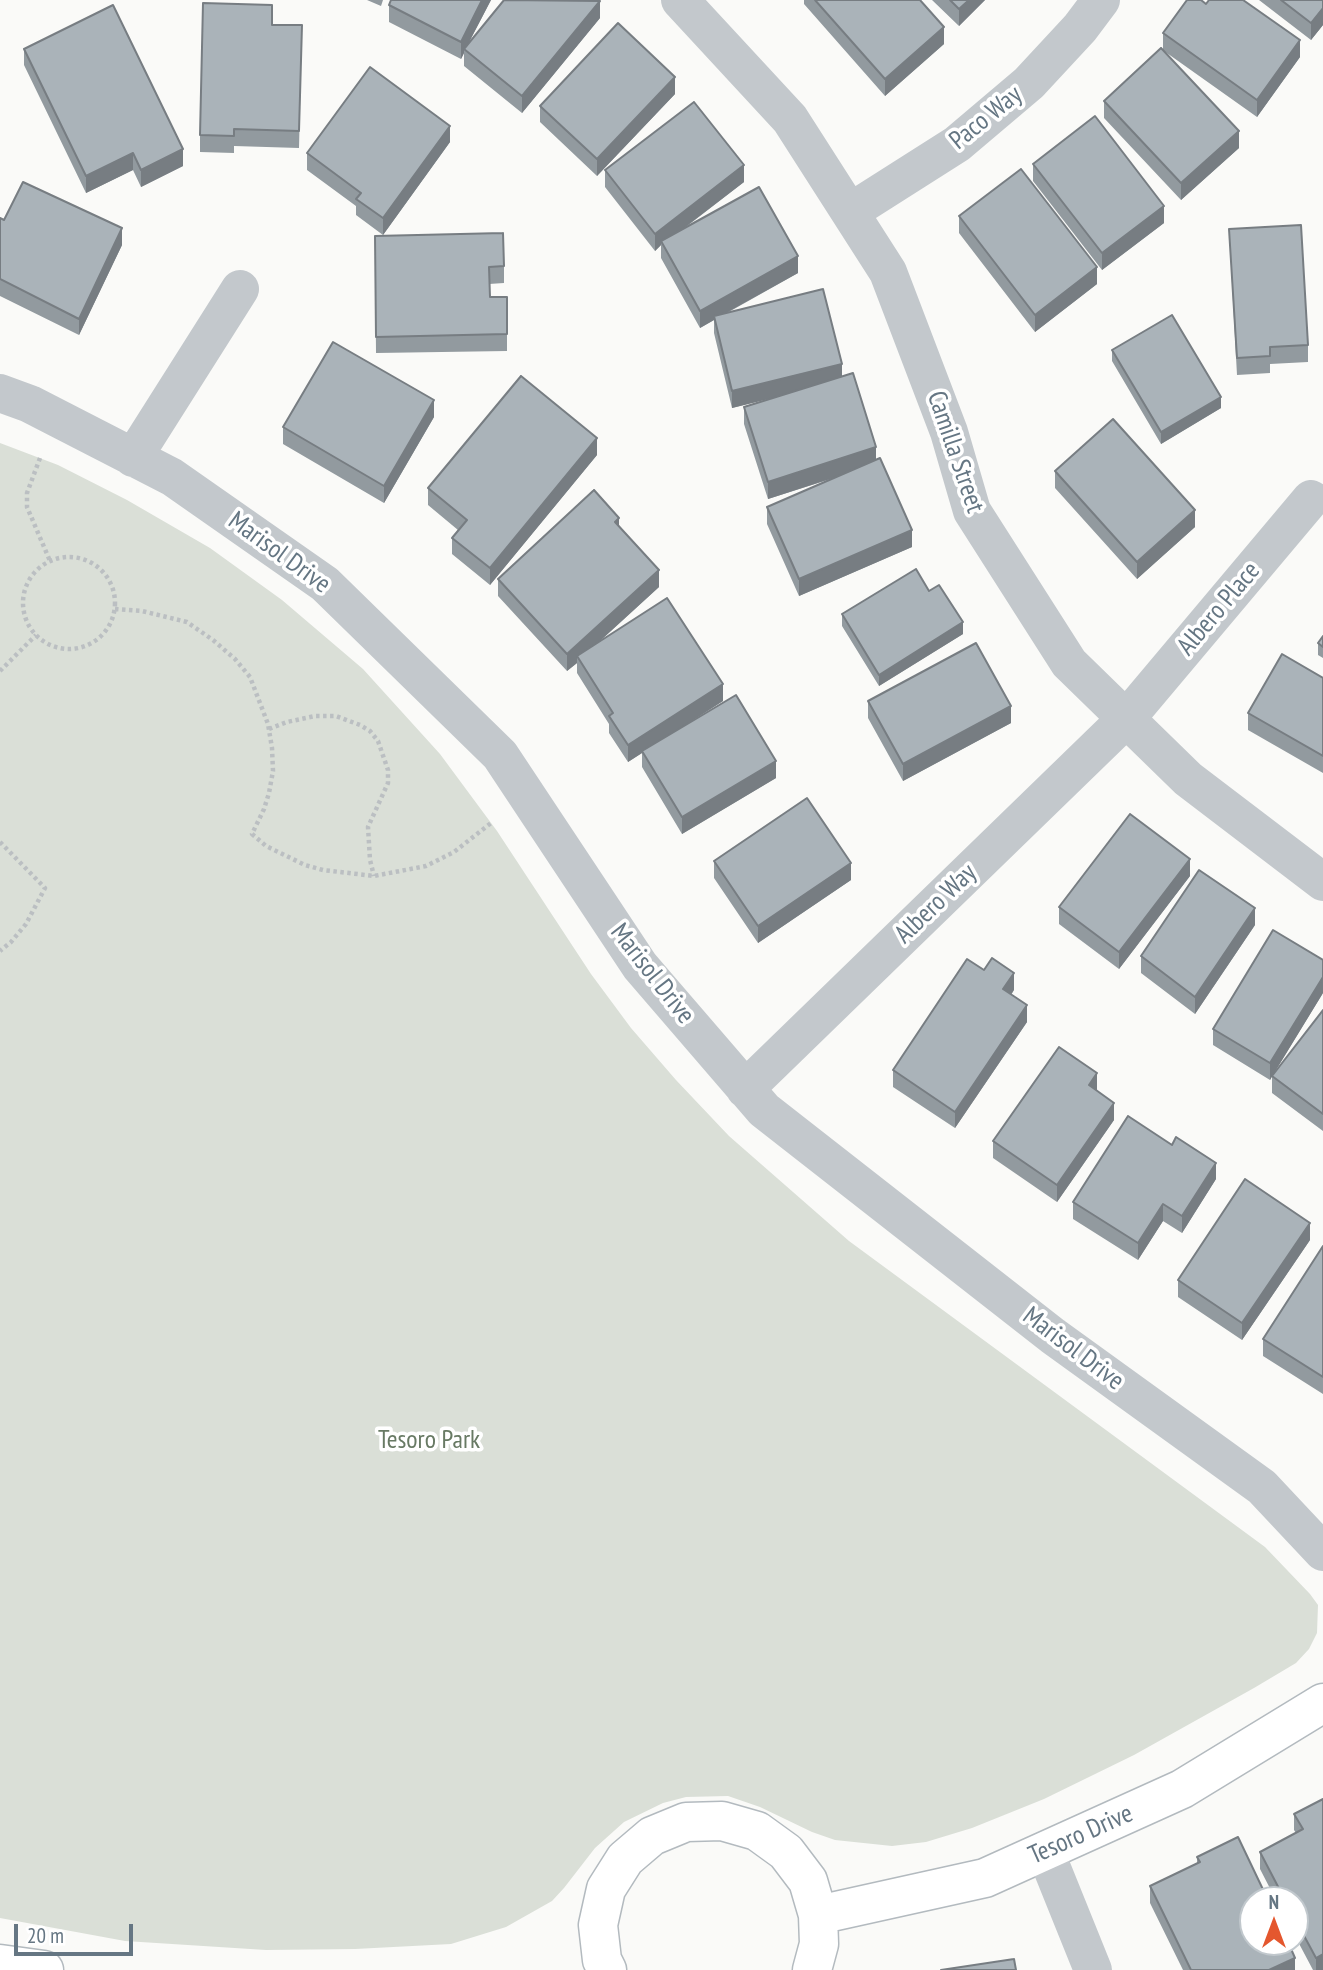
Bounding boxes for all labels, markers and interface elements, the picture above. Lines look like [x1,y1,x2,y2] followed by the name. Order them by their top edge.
[944,80,1028,156] street label: Paco Way
[920,387,990,517] street label: Camilla Street
[222,506,336,600] street label: Marisol Drive
[1171,556,1267,662] street label: Albero Place
[889,858,983,950] street label: Albero Way
[603,918,701,1030] street label: Marisol Drive
[1016,1301,1130,1397] street label: Marisol Drive
[378,1425,480,1457] park label: Tesoro Park
[1024,1798,1138,1872] street label: Tesoro Drive
[1239,1886,1309,1956] north arrow
[1269,1890,1279,1914] text: N
[18,1910,136,1954] scale bar
[27,1922,64,1949] text: 20 m

